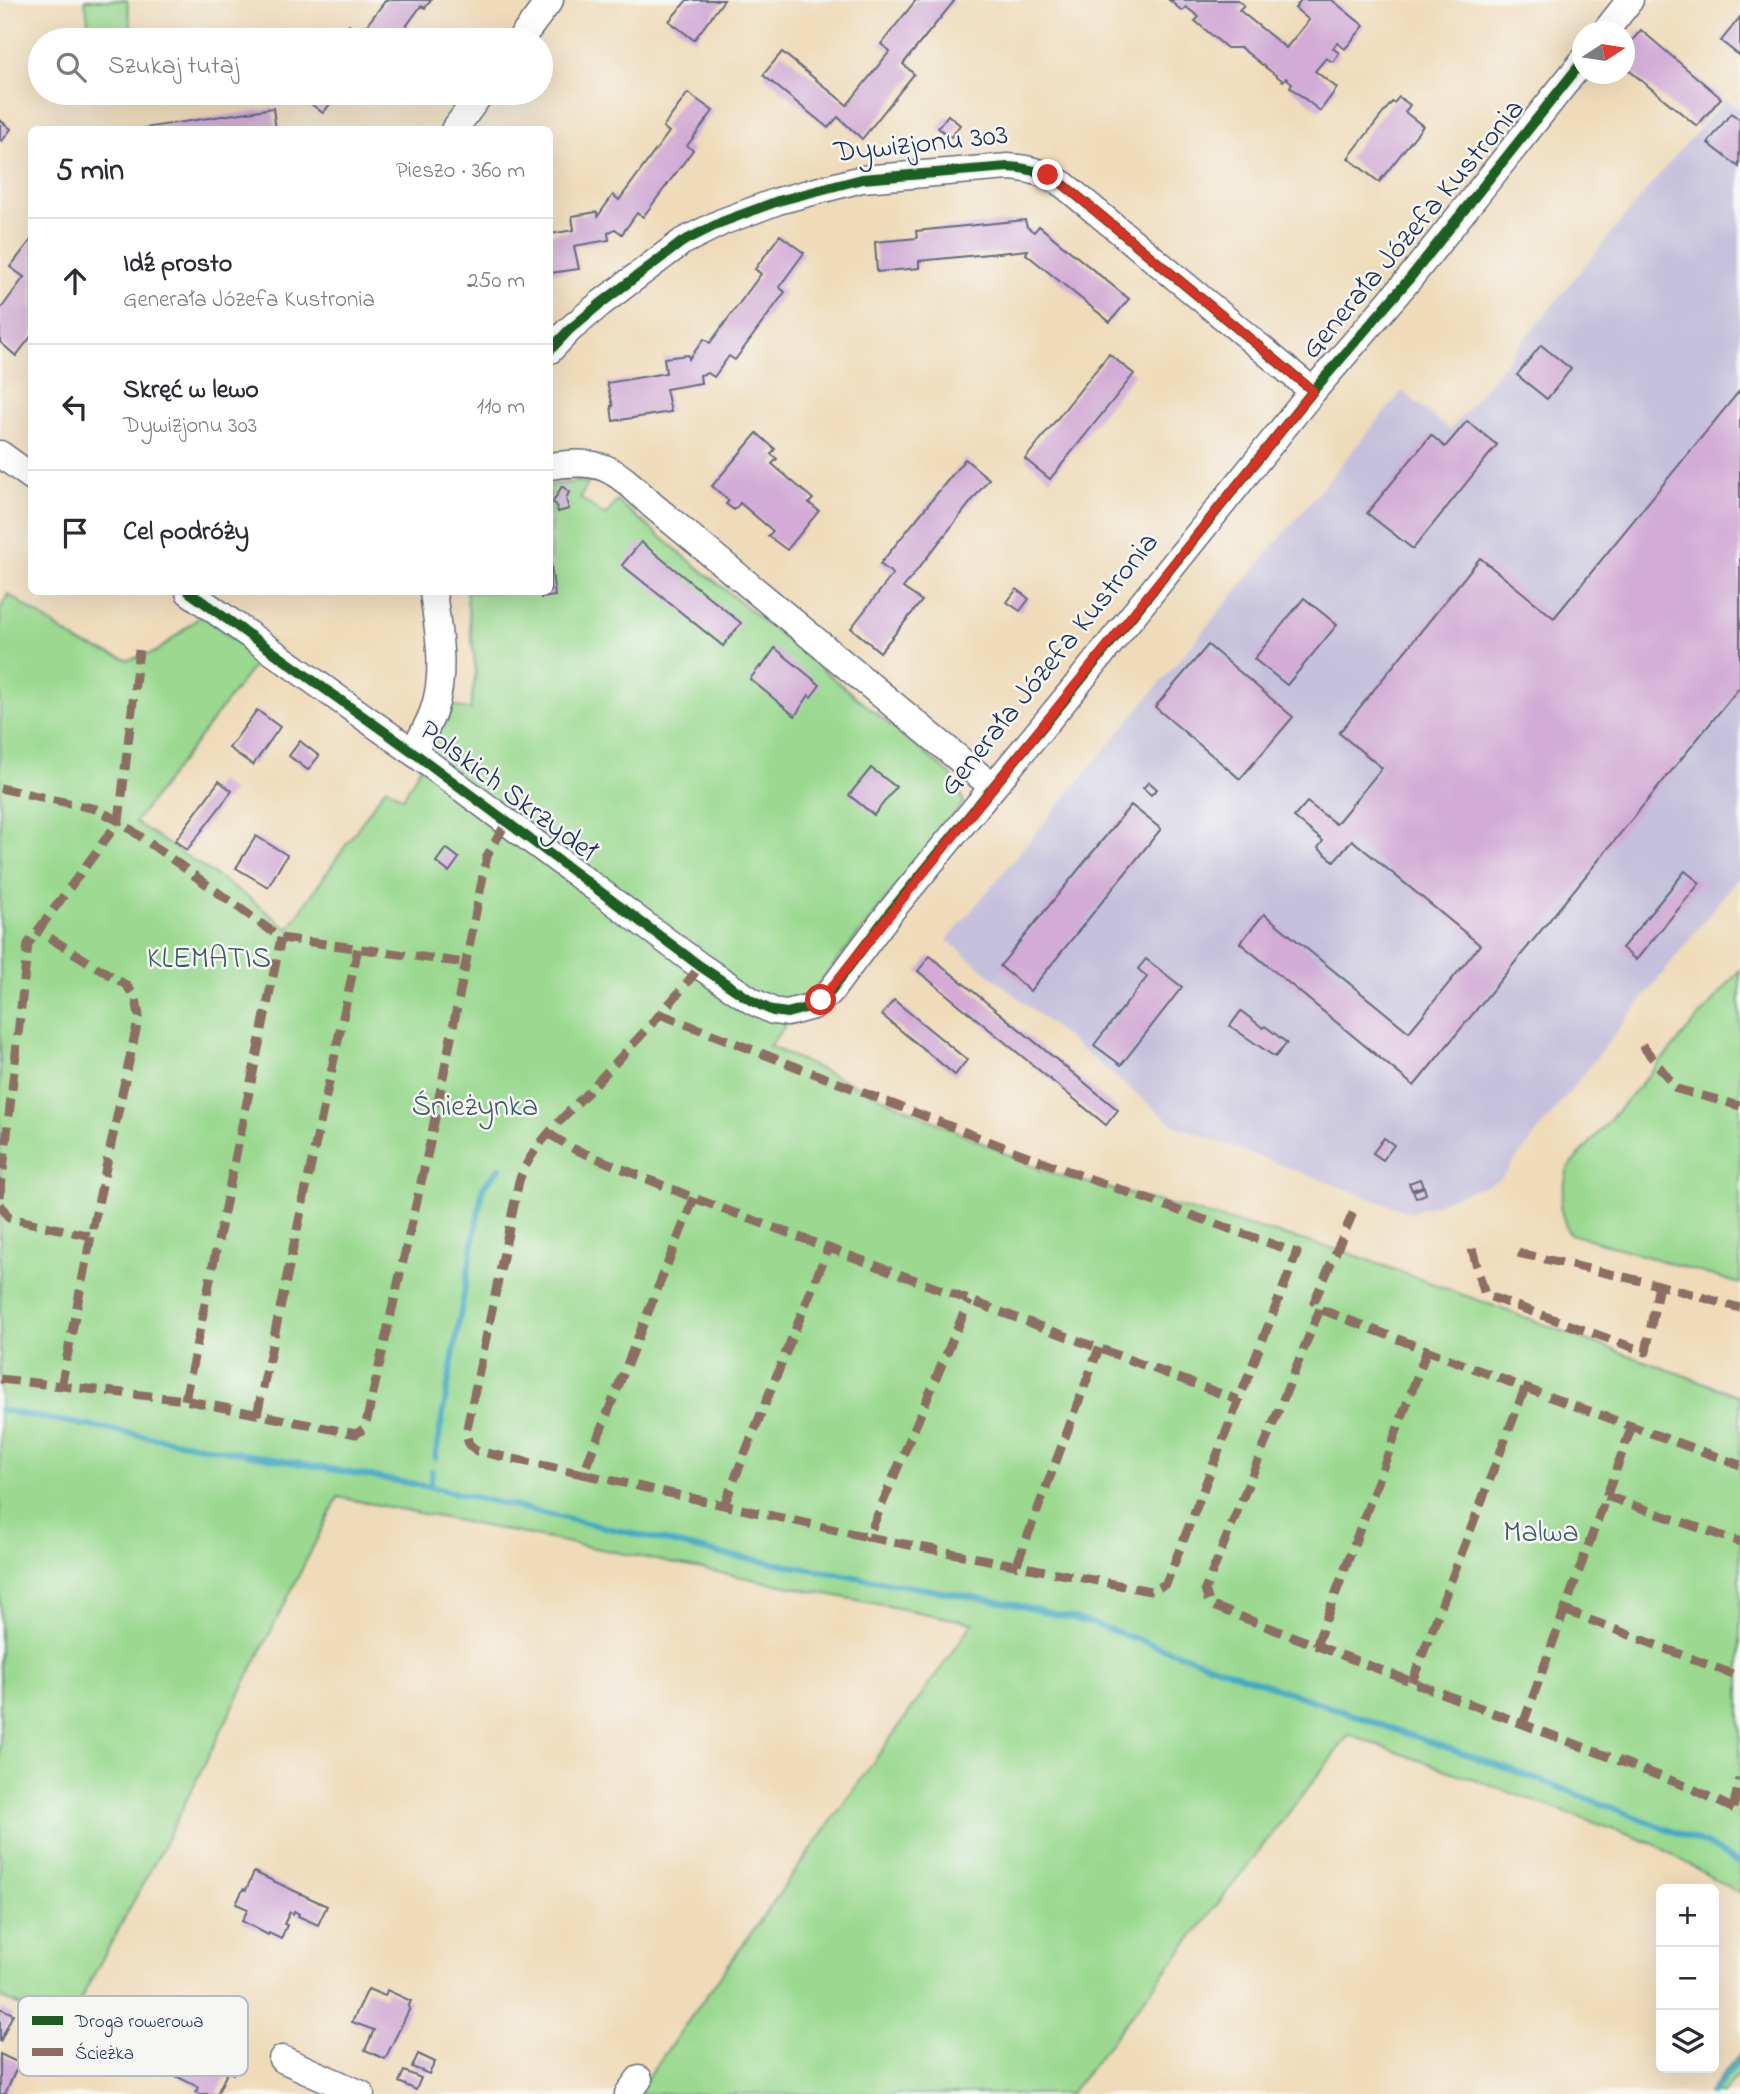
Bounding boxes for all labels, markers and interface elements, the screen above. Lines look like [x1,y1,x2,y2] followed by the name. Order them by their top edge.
[1572,21,1635,84] north arrow
[28,28,553,105] search box
[52,48,90,86] icon: search
[108,48,239,86] text: Szukaj tutaj
[1292,90,1536,370] street label: Generała Józefa Kustronia
[831,114,1010,176] street label: Dywizjonu 303
[56,150,124,194] text: 5 min
[396,155,525,188] text: Pieszo · 360 m
[1032,159,1063,190] route end
[123,246,232,284] text: Idź prosto
[56,262,94,300] icon: ahead
[467,265,525,298] text: 250 m
[123,284,375,317] text: Generała Józefa Kustronia
[123,372,259,410] text: Skręć w lewo
[56,388,94,426] icon: left
[477,391,525,424] text: 110 m
[123,410,257,443] text: Dywizjonu 303
[56,514,94,552] icon: arrive
[123,514,249,552] text: Cel podróży
[929,523,1171,807] street label: Generała Józefa Kustronia
[409,710,606,874] street label: Polskich Skrzydeł
[147,938,271,982] park label: KLEMATIS
[805,984,836,1015] route start
[412,1086,538,1130] park label: Śnieżynka
[1503,1512,1579,1556] park label: Malwa
[1656,1884,1719,2073] map controls
[1656,1884,1719,1947] button: +
[1656,1947,1719,2010] button: −
[18,1996,248,2076] legend
[74,2009,204,2038] text: Droga rowerowa
[1656,2010,1719,2073] button: layers
[75,2041,134,2068] text: Ścieżka

